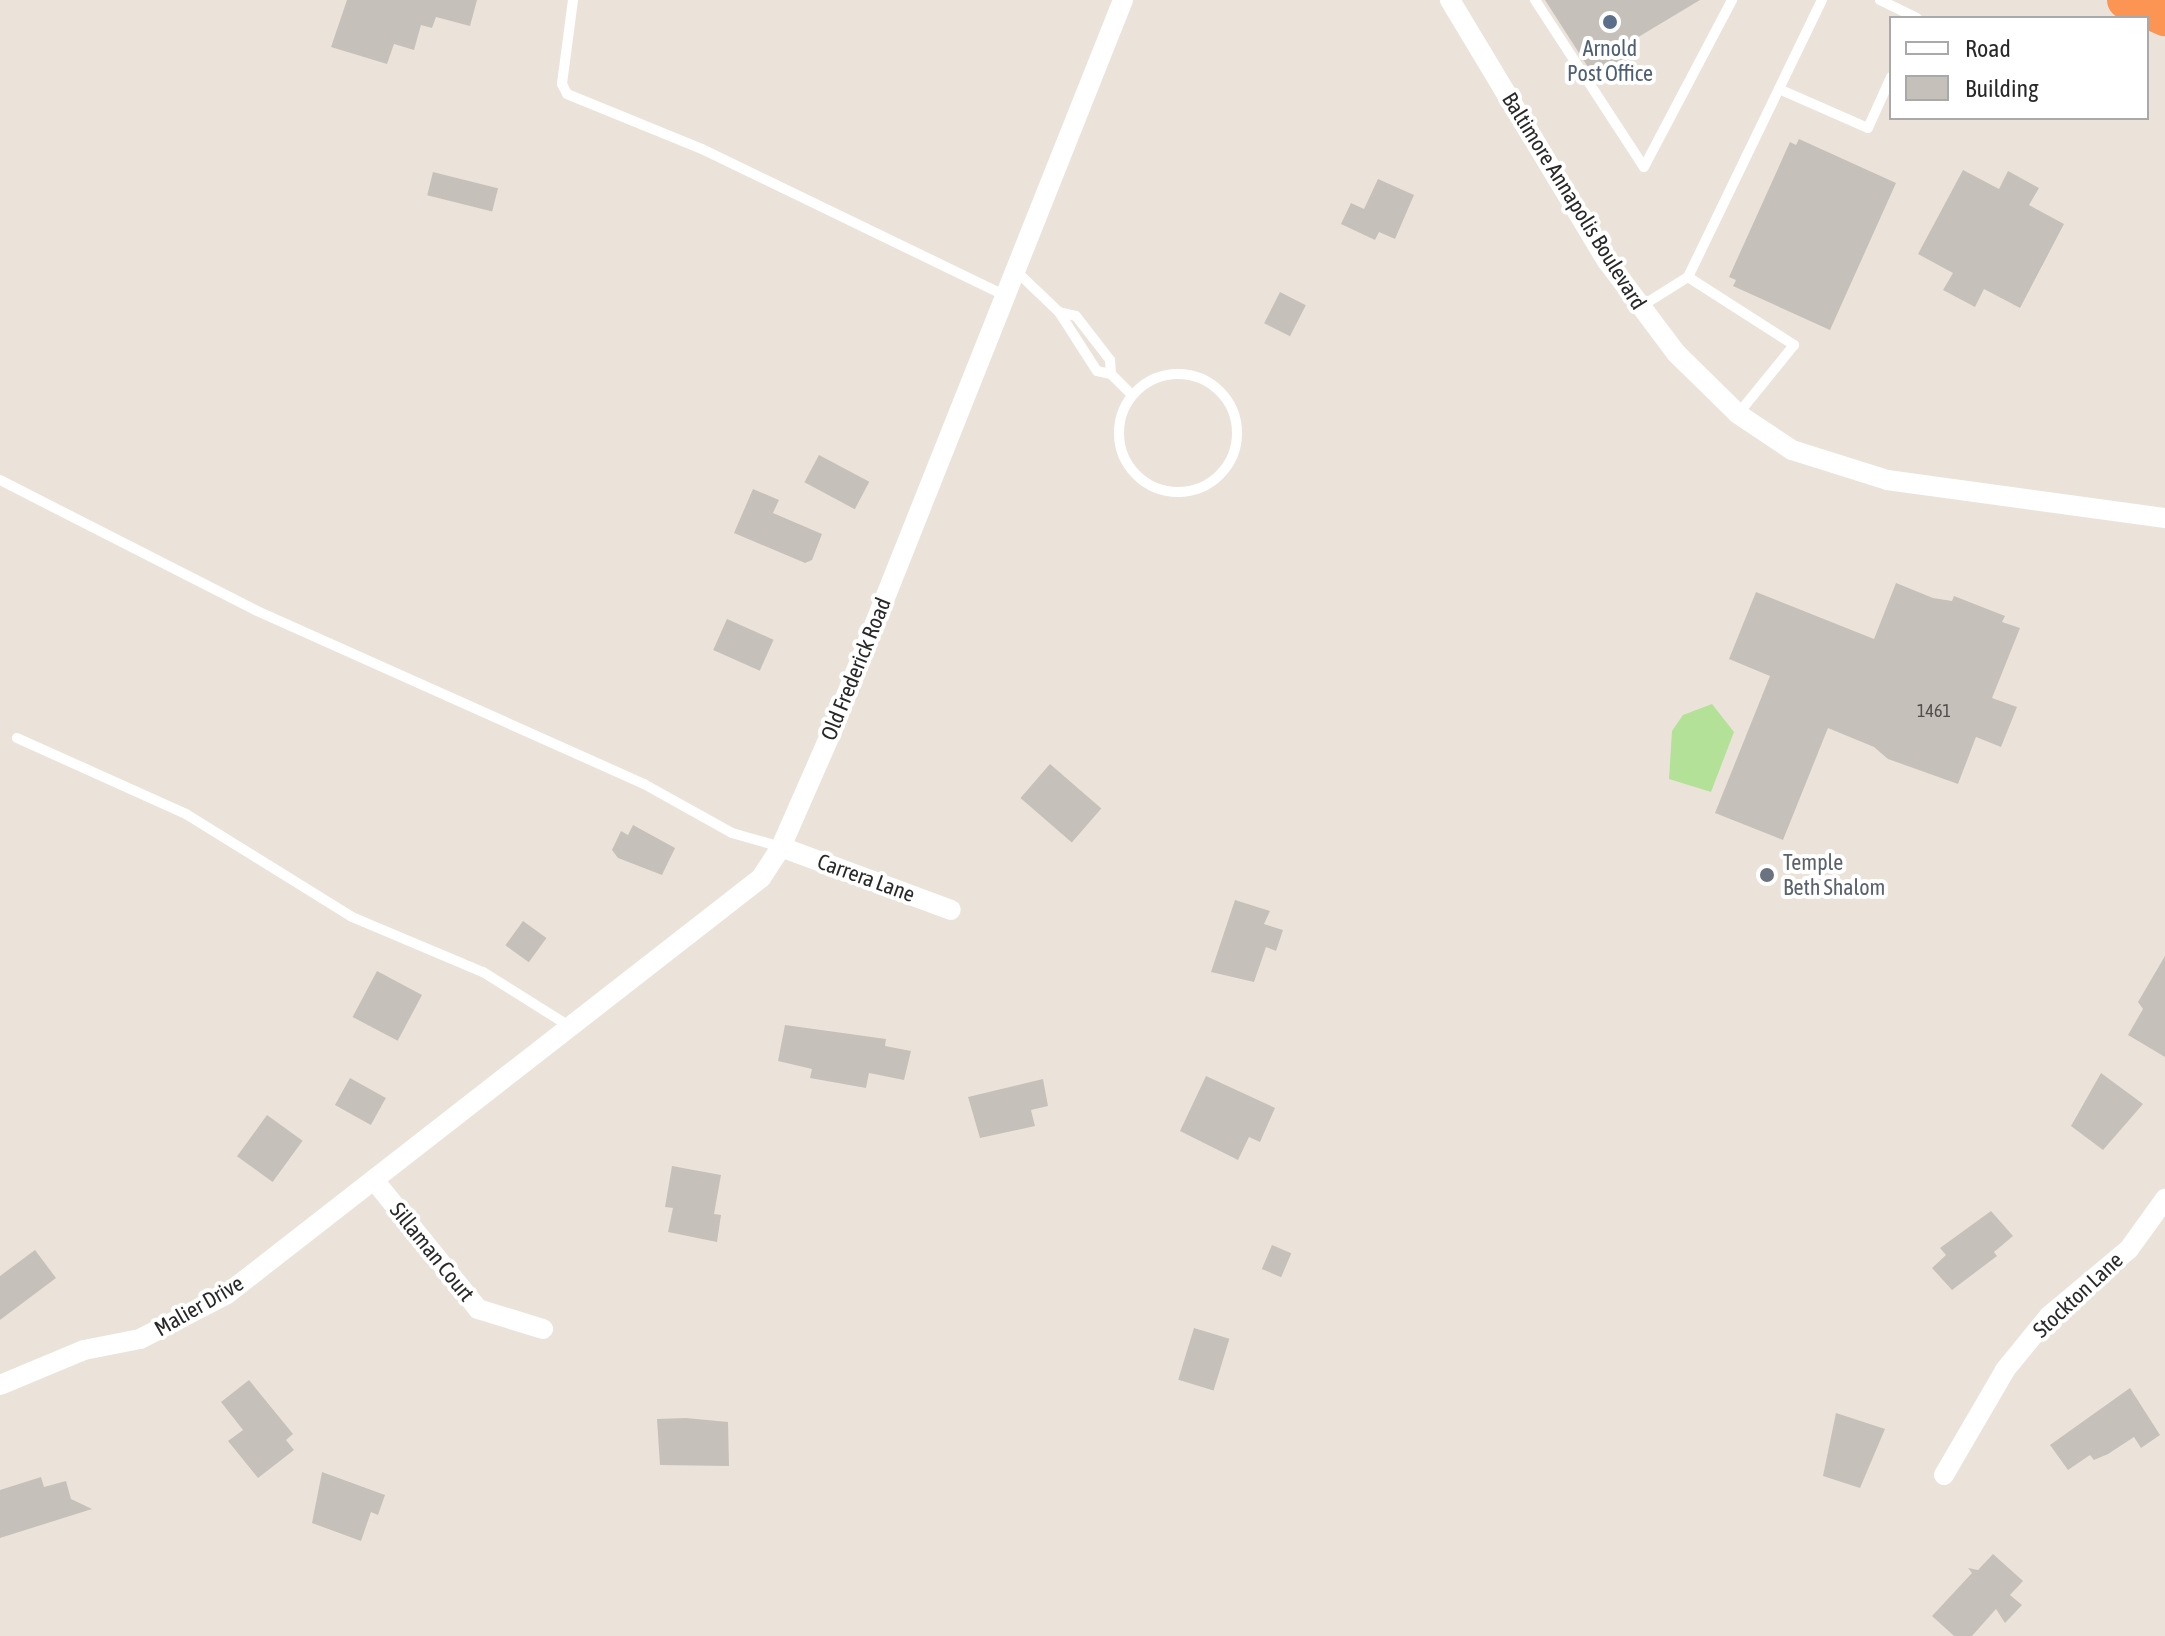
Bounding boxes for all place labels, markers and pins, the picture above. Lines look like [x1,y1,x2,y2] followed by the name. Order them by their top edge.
[1601,13,1619,31] marker: Arnold Post Office
[1567,35,1653,86] place label: Arnold Post Office
[1783,849,1885,900] place label: Temple Beth Shalom
[1758,866,1776,884] marker: Temple Beth Shalom

